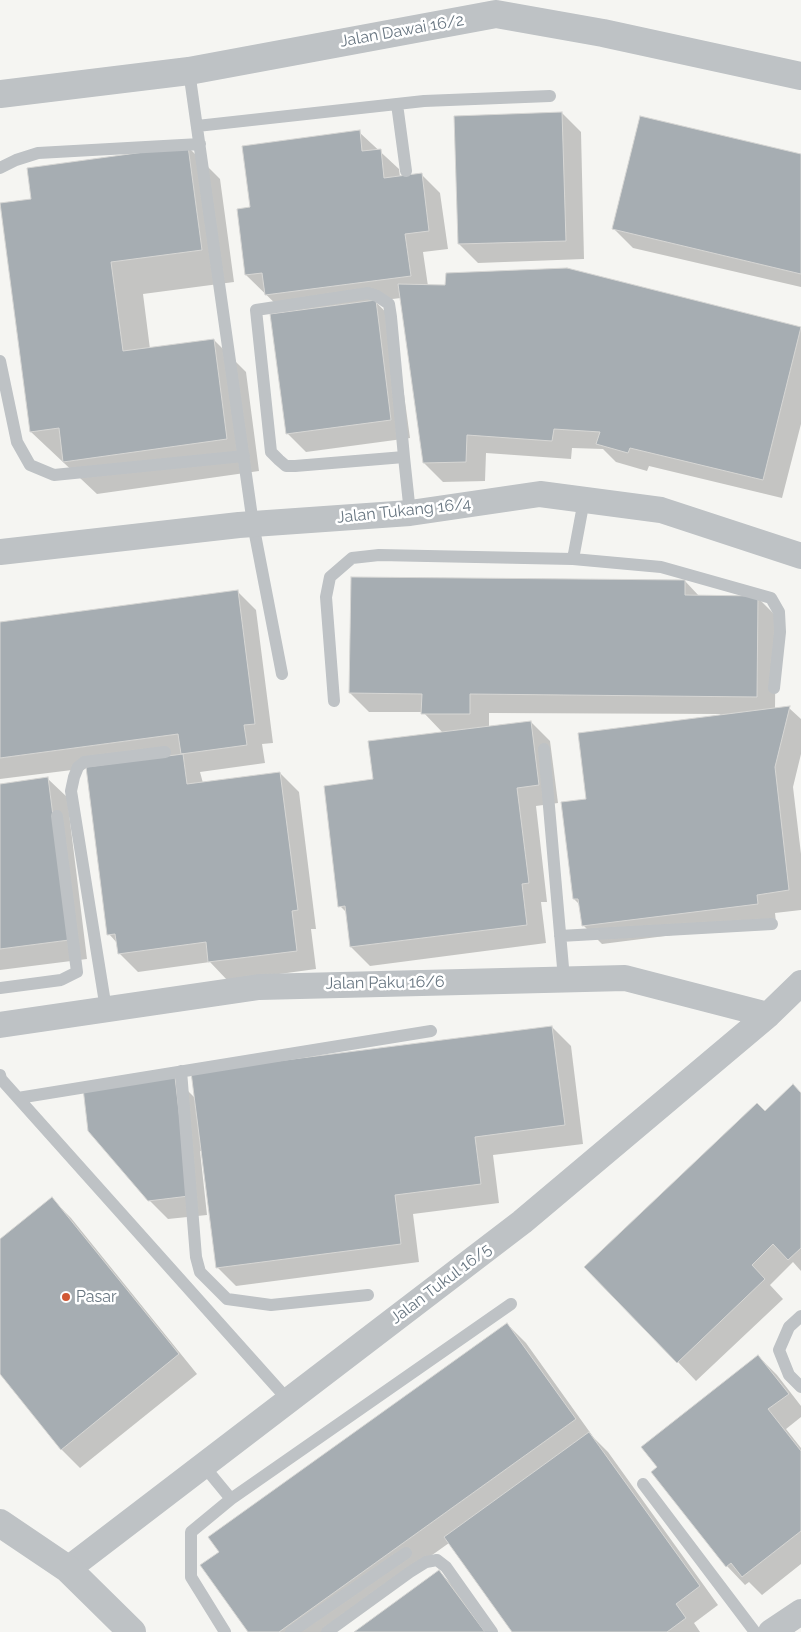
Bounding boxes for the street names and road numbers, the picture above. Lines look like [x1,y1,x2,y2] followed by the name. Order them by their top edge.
[338,11,466,51] street label: Jalan Dawai 16/2
[336,494,472,528] street label: Jalan Tukang 16/4
[325,972,445,994] street label: Jalan Paku 16/6
[387,1240,495,1328] street label: Jalan Tukul 16/5

